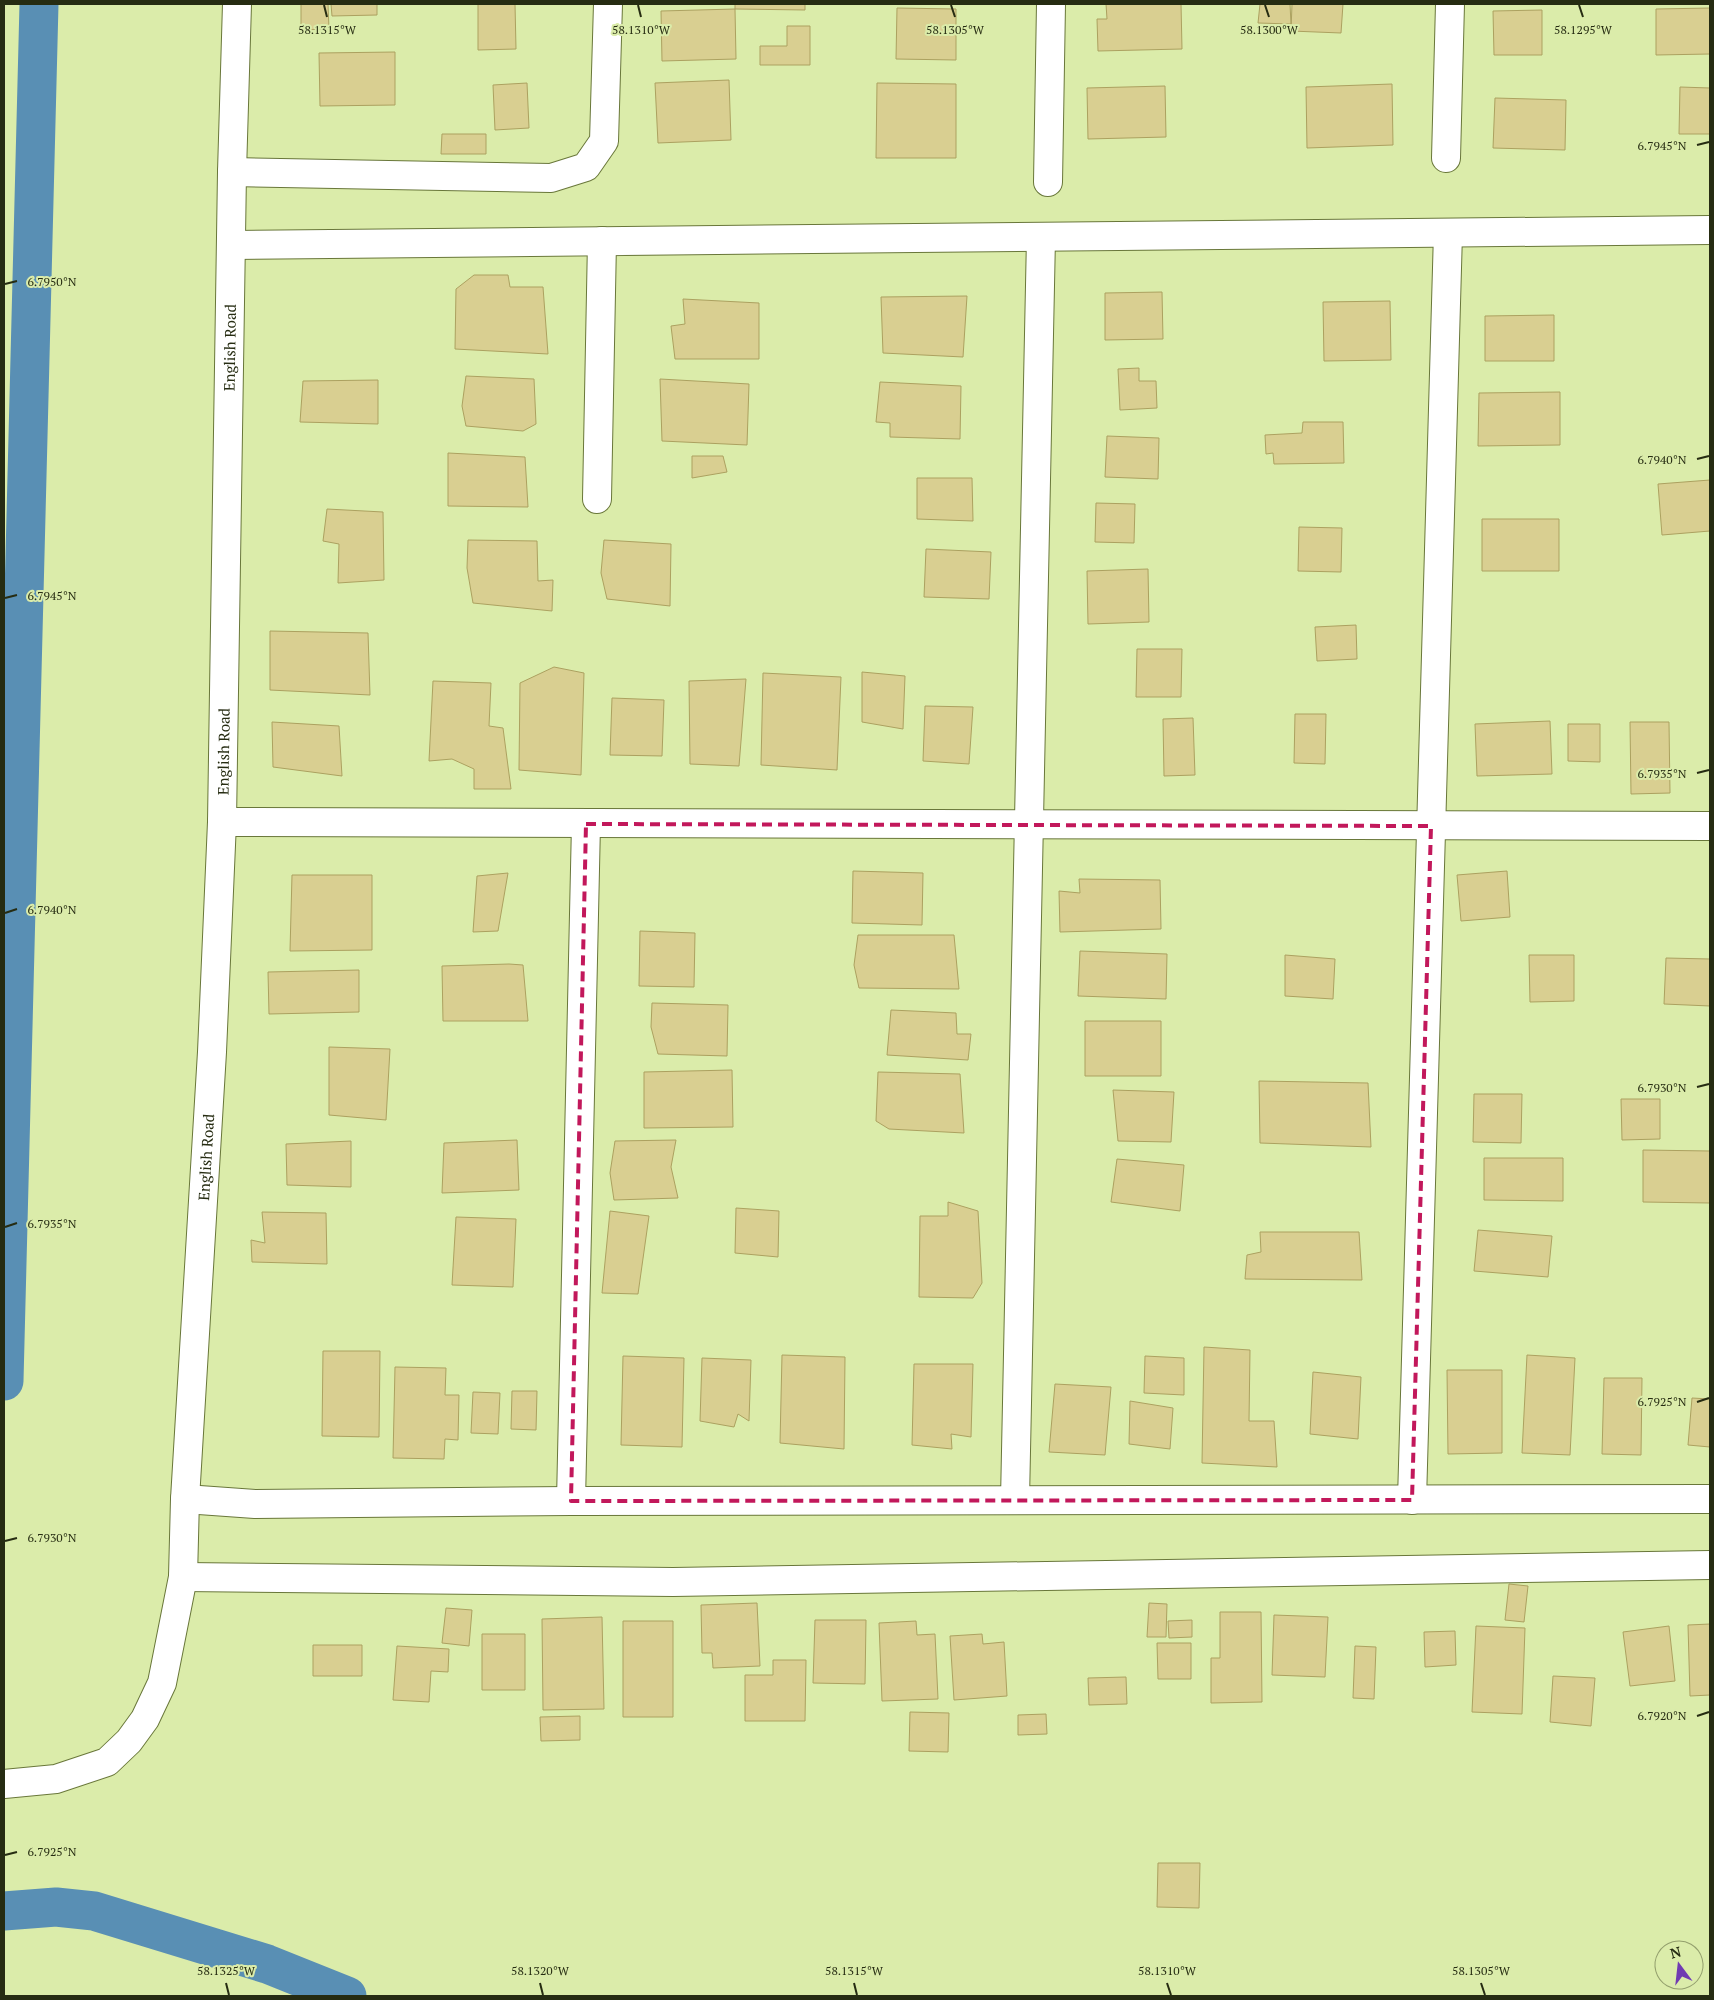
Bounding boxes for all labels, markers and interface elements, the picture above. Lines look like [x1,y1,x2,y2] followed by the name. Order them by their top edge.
[298,22,357,37] text: 58.1315°W
[612,22,671,37] text: 58.1310°W
[926,22,985,37] text: 58.1305°W
[1240,22,1299,37] text: 58.1300°W
[1554,22,1613,37] text: 58.1295°W
[1637,138,1687,153] text: 6.7945°N
[27,274,77,289] text: 6.7950°N
[219,304,240,391] street label: English Road
[1637,452,1687,467] text: 6.7940°N
[27,588,77,603] text: 6.7945°N
[212,708,234,795] street label: English Road
[1637,766,1687,781] text: 6.7935°N
[27,902,77,917] text: 6.7940°N
[1637,1080,1687,1095] text: 6.7930°N
[193,1113,218,1201] street label: English Road
[27,1216,77,1231] text: 6.7935°N
[1637,1394,1687,1409] text: 6.7925°N
[27,1530,77,1545] text: 6.7930°N
[1637,1708,1687,1723] text: 6.7920°N
[27,1844,77,1859] text: 6.7925°N
[1654,1940,1704,1990] north arrow
[1668,1941,1683,1963] text: N
[197,1963,256,1978] text: 58.1325°W
[511,1963,570,1978] text: 58.1320°W
[825,1963,884,1978] text: 58.1315°W
[1138,1963,1197,1978] text: 58.1310°W
[1452,1963,1511,1978] text: 58.1305°W

